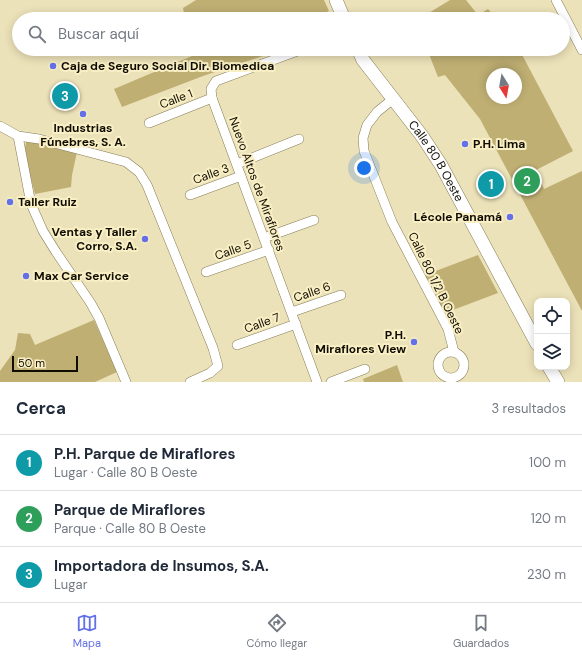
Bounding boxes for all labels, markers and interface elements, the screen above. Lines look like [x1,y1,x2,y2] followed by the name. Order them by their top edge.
[12,12,570,56] search box
[26,23,48,45] icon: search
[58,24,139,44] text: Buscar aquí
[61,58,274,74] place label: Caja de Seguro Social Dir. Biomedica
[48,61,58,71] marker: Caja de Seguro Social Dir. Biomedica
[486,68,522,104] north arrow
[52,81,78,111] pin: 3
[157,85,195,113] street label: Calle 1
[78,109,88,119] marker: Industrias Fúnebres, S. A.
[225,115,289,253] street label: Nuevo Altos de Miraflores
[405,117,467,205] street label: Calle 80 B Oeste
[40,120,126,150] place label: Industrias Fúnebres, S. A.
[473,136,525,152] place label: P.H. Lima
[460,139,470,149] marker: P.H. Lima
[354,158,374,178] your location
[191,160,231,188] street label: Calle 3
[514,166,540,196] pin: 2
[478,169,504,199] pin: 1
[18,194,77,210] place label: Taller Ruiz
[5,197,15,207] marker: Taller Ruiz
[414,209,502,225] place label: Lécole Panamá
[505,212,515,222] marker: Lécole Panamá
[51,224,137,254] place label: Ventas y Taller Corro, S.A.
[404,229,468,337] street label: Calle 80 1/2 B Oeste
[140,234,150,244] marker: Ventas y Taller Corro, S.A.
[213,236,253,264] street label: Calle 5
[34,268,129,284] place label: Max Car Service
[21,271,31,281] marker: Max Car Service
[291,278,333,306] street label: Calle 6
[534,298,570,370] map controls
[534,298,570,334] button: locate
[242,309,282,337] street label: Calle 7
[315,327,406,357] place label: P.H. Miraflores View
[534,334,570,370] button: layers
[409,337,419,347] marker: P.H. Miraflores View
[12,354,78,373] scale bar
[18,356,45,370] text: 50 m
[16,397,66,419] text: Cerca
[491,400,566,417] text: 3 resultados
[54,444,236,464] text: P.H. Parque de Miraflores
[27,454,31,471] text: 1
[529,454,566,471] text: 100 m
[54,464,198,481] text: Lugar · Calle 80 B Oeste
[54,500,206,520] text: Parque de Miraflores
[25,510,33,527] text: 2
[531,510,566,527] text: 120 m
[54,520,206,537] text: Parque · Calle 80 B Oeste
[54,556,269,576] text: Importadora de Insumos, S.A.
[25,566,33,583] text: 3
[527,566,566,583] text: 230 m
[54,576,87,593] text: Lugar
[73,612,101,650] tab: Mapa
[246,612,307,650] tab: Cómo llegar
[453,612,509,650] tab: Guardados

